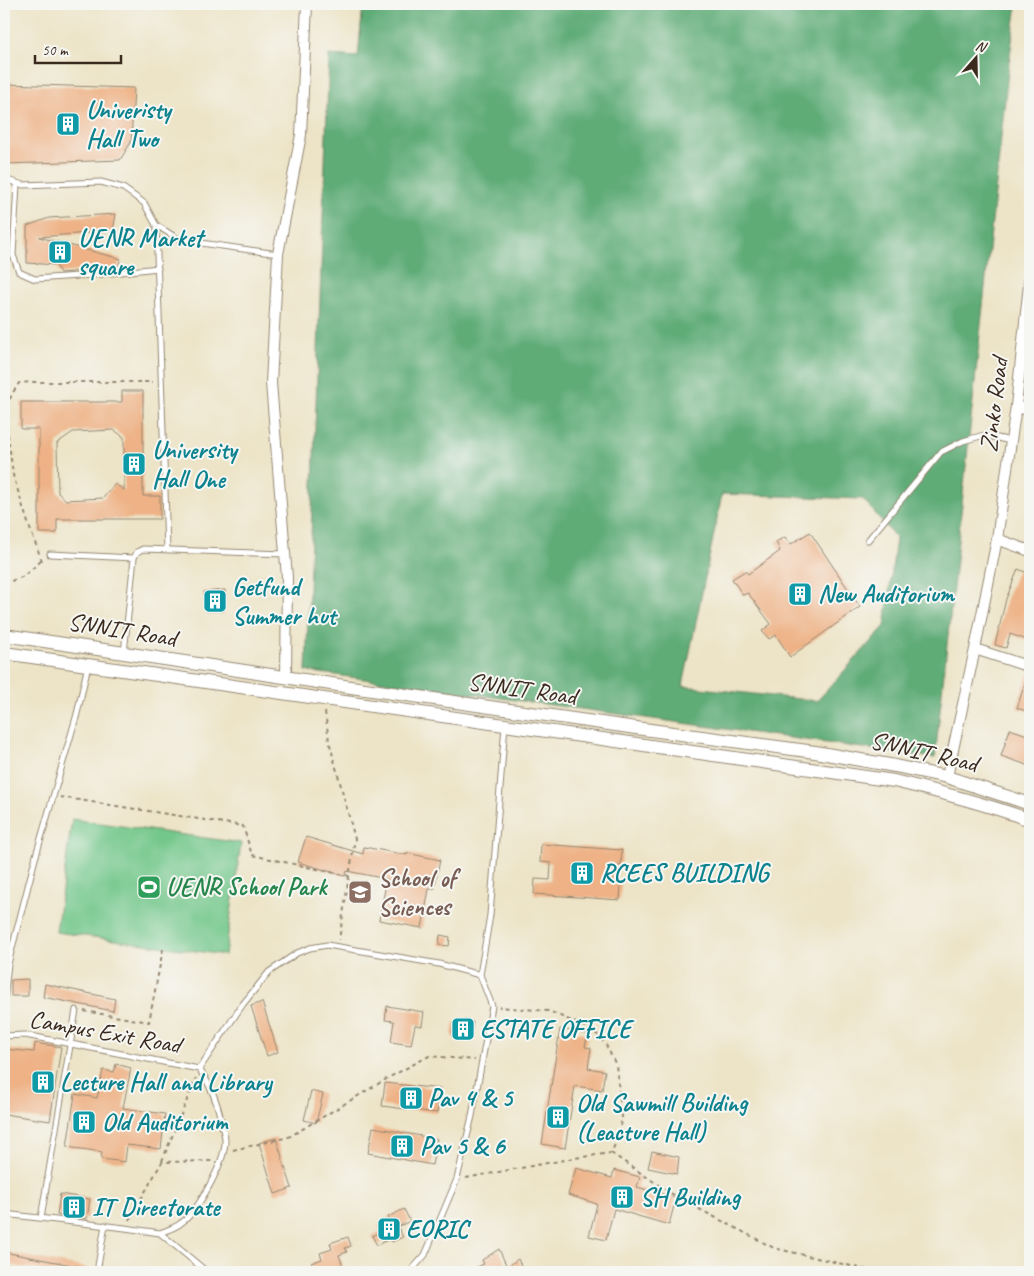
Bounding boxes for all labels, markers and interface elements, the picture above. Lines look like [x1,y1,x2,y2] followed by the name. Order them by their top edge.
[35,32,121,64] scale bar
[952,32,1002,82] north arrow
[973,37,989,57] text: N
[42,41,69,60] text: 50 m
[86,94,173,155] place label: Univeristy Hall Two
[55,111,81,137] building icon: Univeristy Hall Two
[78,222,206,283] place label: UENR Market square
[47,239,73,265] building icon: UENR Market square
[972,353,1016,454] street label: Zinko Road
[152,434,239,495] place label: University Hall One
[121,451,147,477] building icon: University Hall One
[232,571,338,632] place label: Getfund Summer hut
[818,578,956,610] place label: New Auditorium
[787,581,813,607] building icon: New Auditorium
[202,588,228,614] building icon: Getfund Summer hut
[66,606,182,655] street label: SNNIT Road
[466,666,582,713] street label: SNNIT Road
[867,724,985,781] street label: SNNIT Road
[600,857,772,889] place label: RCEES BUILDING
[569,860,595,886] building icon: RCEES BUILDING
[378,862,461,923] place label: School of Sciences
[166,871,329,903] place label: UENR School Park
[136,874,162,900] sports icon: UENR School Park
[347,879,373,905] school or university icon: School of Sciences
[27,1003,186,1062] street label: Campus Exit Road
[480,1013,635,1045] place label: ESTATE OFFICE
[450,1016,476,1042] building icon: ESTATE OFFICE
[60,1066,274,1098] place label: Lecture Hall and Library
[30,1069,56,1095] building icon: Lecture Hall and Library
[428,1082,514,1114] place label: Pav 4 & 5
[398,1085,424,1111] building icon: Pav 4 & 5
[576,1087,749,1148] place label: Old Sawmill Building (Leacture Hall)
[545,1104,571,1130] building icon: Old Sawmill Building (Leacture Hall)
[102,1106,229,1138] place label: Old Auditorium
[71,1109,97,1135] building icon: Old Auditorium
[420,1130,507,1162] place label: Pav 5 & 6
[389,1133,415,1159] building icon: Pav 5 & 6
[640,1181,742,1213] place label: SH Building
[609,1184,635,1210] building icon: SH Building
[92,1191,221,1223] place label: IT Directorate
[61,1194,87,1220] building icon: IT Directorate
[406,1213,472,1245] place label: EORIC
[376,1216,402,1242] building icon: EORIC

